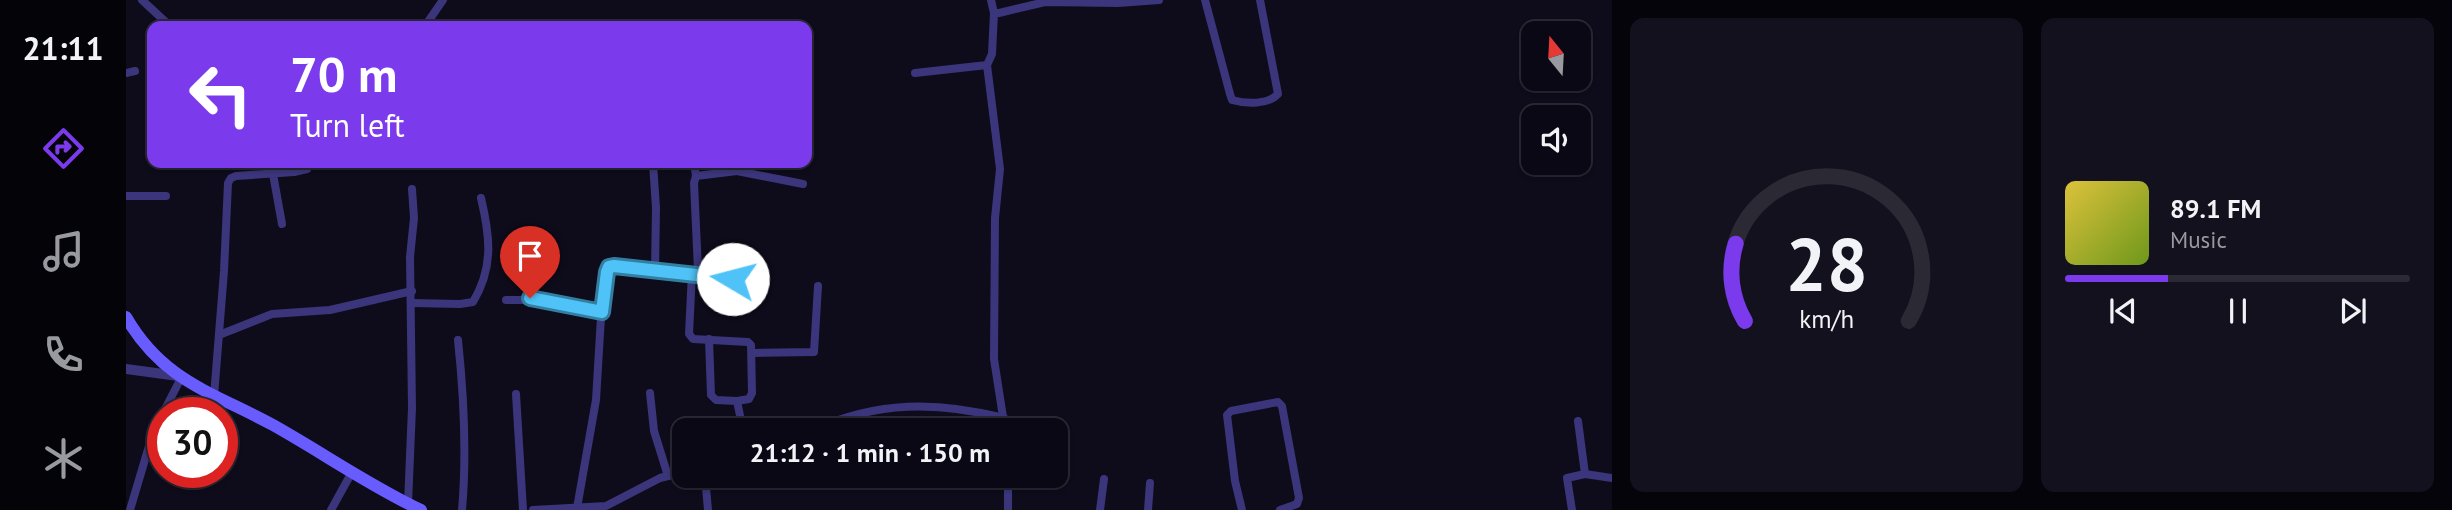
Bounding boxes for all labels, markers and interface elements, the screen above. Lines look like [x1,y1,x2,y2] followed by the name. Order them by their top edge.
[1521,21,1591,91] north arrow
[1521,21,1591,175] map controls
[22,27,104,69] text: 21:11
[290,42,397,106] text: 70 m
[175,49,266,140] icon: left
[290,104,405,146] text: Turn left
[1521,105,1591,175] button: sound
[39,124,88,173] icon: directions
[2170,192,2261,225] text: 89.1 FM
[1785,217,1868,311] text: 28
[2170,225,2227,254] text: Music
[500,226,560,298] pin
[39,227,88,276] icon: music
[511,237,549,275] icon: arrive
[696,242,770,316] position arrow
[2104,292,2142,330] icon: previous
[2219,292,2257,330] icon: pause
[2334,292,2372,330] icon: next
[1799,303,1854,335] text: km/h
[39,330,88,379] icon: phone
[147,397,238,488] speed limit sign: 30
[39,434,88,483] icon: climate
[750,436,990,469] text: 21:12 · 1 min · 150 m

